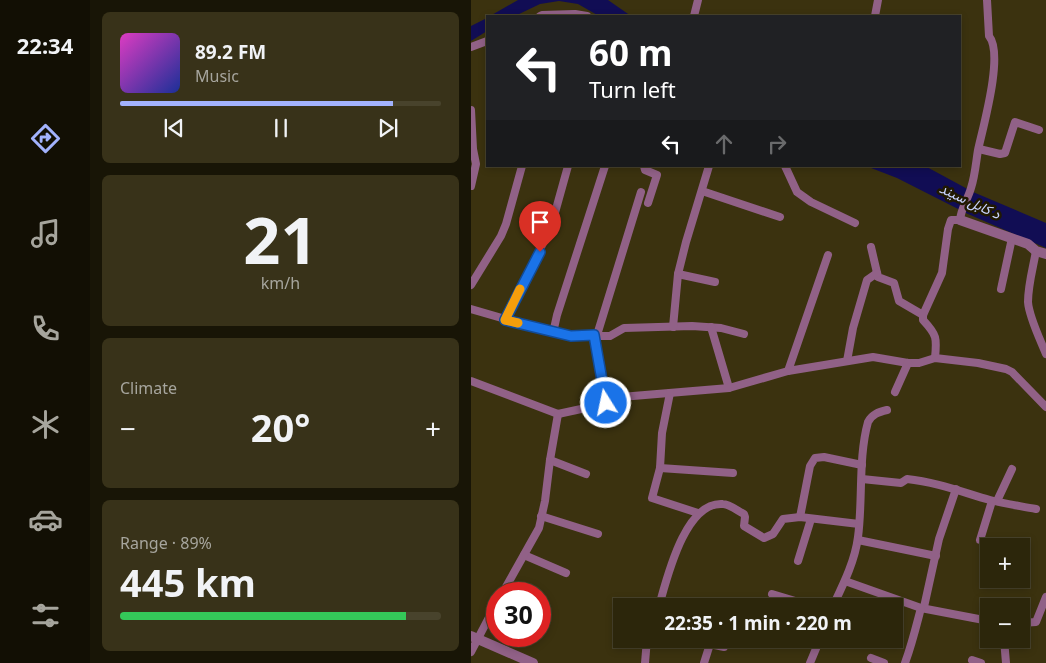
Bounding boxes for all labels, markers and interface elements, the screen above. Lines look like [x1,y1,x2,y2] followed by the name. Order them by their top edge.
[589,29,672,76] text: 60 m
[17,30,73,60] text: 22:34
[506,35,571,100] icon: left
[195,39,266,65] text: 89.2 FM
[195,65,239,87] text: Music
[589,74,676,104] text: Turn left
[160,114,188,142] icon: previous
[267,114,295,142] icon: pause
[374,114,402,142] icon: next
[28,121,63,156] icon: directions
[657,130,685,158] icon: left
[710,130,738,158] icon: ahead
[763,130,791,158] icon: right
[936,178,1004,223] water label: د کابل سيند
[243,195,318,283] text: 21
[519,201,561,252] pin
[526,208,554,236] icon: arrive
[28,216,63,251] icon: music
[261,272,300,294] text: km/h
[28,311,63,346] icon: phone
[579,376,631,428] position arrow
[120,377,177,399] text: Climate
[251,401,310,453] text: 20°
[28,407,63,442] icon: climate
[120,409,136,447] text: −
[425,409,441,447] text: +
[28,502,63,537] icon: car
[120,532,212,554] text: Range · 89%
[980,538,1030,648] map controls
[980,538,1030,588] button: +
[120,556,256,608] text: 445 km
[486,582,551,647] speed limit sign: 30
[28,598,63,633] icon: filters
[980,598,1030,648] button: −
[664,610,852,636] text: 22:35 · 1 min · 220 m

